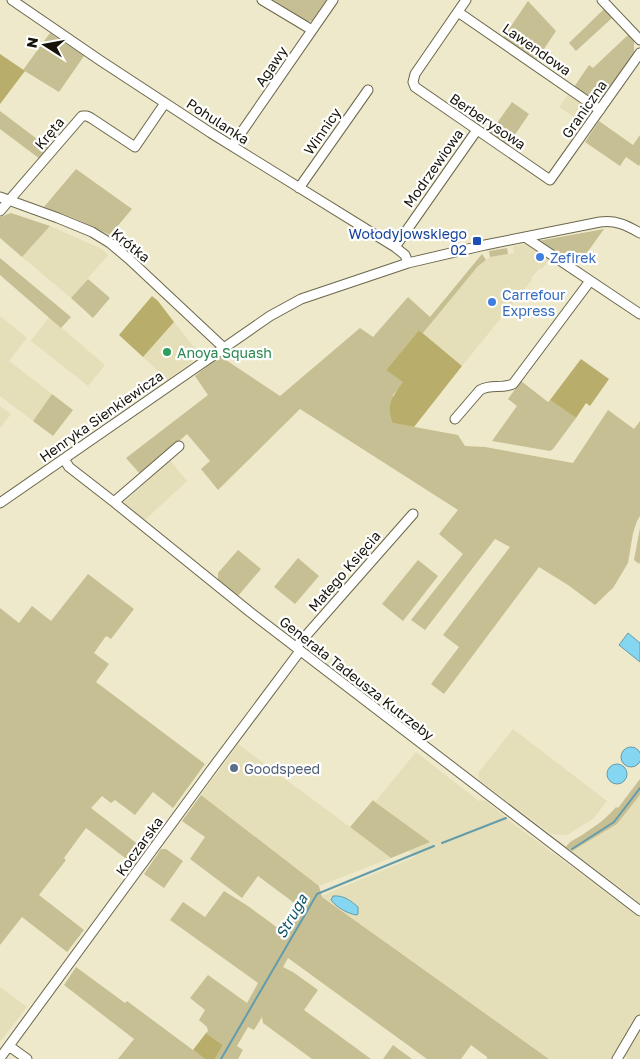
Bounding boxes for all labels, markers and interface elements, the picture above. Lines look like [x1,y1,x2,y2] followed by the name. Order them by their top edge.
[499,19,575,79] street label: Lawendowa
[20,20,70,70] north arrow
[22,36,41,49] text: N
[251,42,291,89] street label: Agawy
[558,77,610,141] street label: Graniczna
[447,89,529,153] street label: Berberysowa
[184,94,252,148] street label: Pohulanka
[300,104,344,158] street label: Winnicy
[31,114,67,152] street label: Kręta
[400,125,466,211] street label: Modrzewiowa
[108,224,154,266] street label: Krótka
[349,225,467,258] place label: Wołodyjowskiego 02
[471,235,483,247] marker: Wołodyjowskiego 02
[550,249,596,266] place label: Zefirek
[534,251,546,263] marker: Zefirek
[502,286,566,319] place label: Carrefour Express
[486,296,498,308] marker: Carrefour Express
[177,344,272,361] place label: Anoya Squash
[161,346,173,358] marker: Anoya Squash
[36,367,166,465] street label: Henryka Sienkiewicza
[304,527,384,615] street label: Małego Księcia
[276,612,438,744] street label: Generała Tadeusza Kutrzeby
[244,760,320,777] place label: Goodspeed
[228,762,240,774] marker: Goodspeed
[112,813,166,879] street label: Koczarska
[271,890,312,942] water label: Struga

